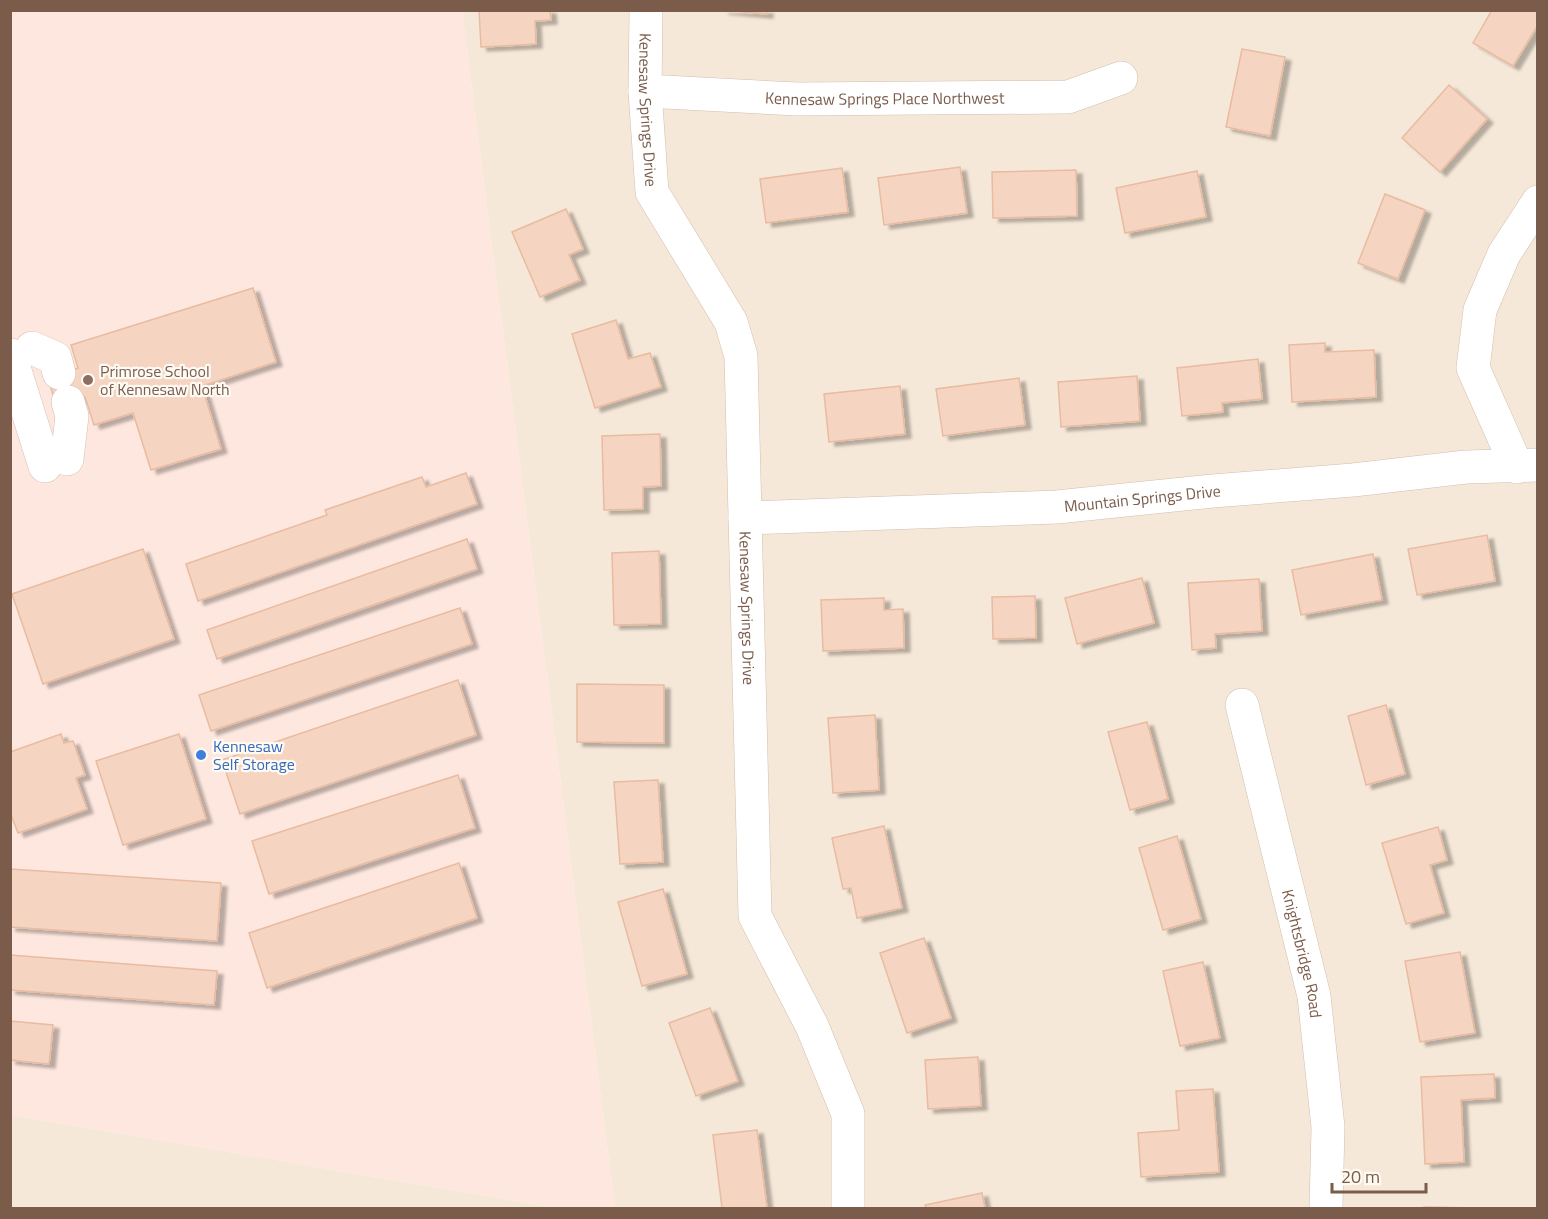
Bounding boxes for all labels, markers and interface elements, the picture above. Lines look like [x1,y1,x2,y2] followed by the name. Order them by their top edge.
[633,33,664,188] street label: Kenesaw Springs Drive
[764,85,1005,111] street label: Kennesaw Springs Place Northwest
[100,359,230,401] place label: Primrose School of Kennesaw North
[81,373,95,387] marker: Primrose School of Kennesaw North
[1063,478,1222,518] street label: Mountain Springs Drive
[733,531,761,685] street label: Kenesaw Springs Drive
[213,734,295,776] place label: Kennesaw Self Storage
[194,748,208,762] marker: Kennesaw Self Storage
[1276,887,1328,1019] street label: Knightsbridge Road
[1332,1156,1426,1194] scale bar
[1341,1163,1380,1190] text: 20 m

